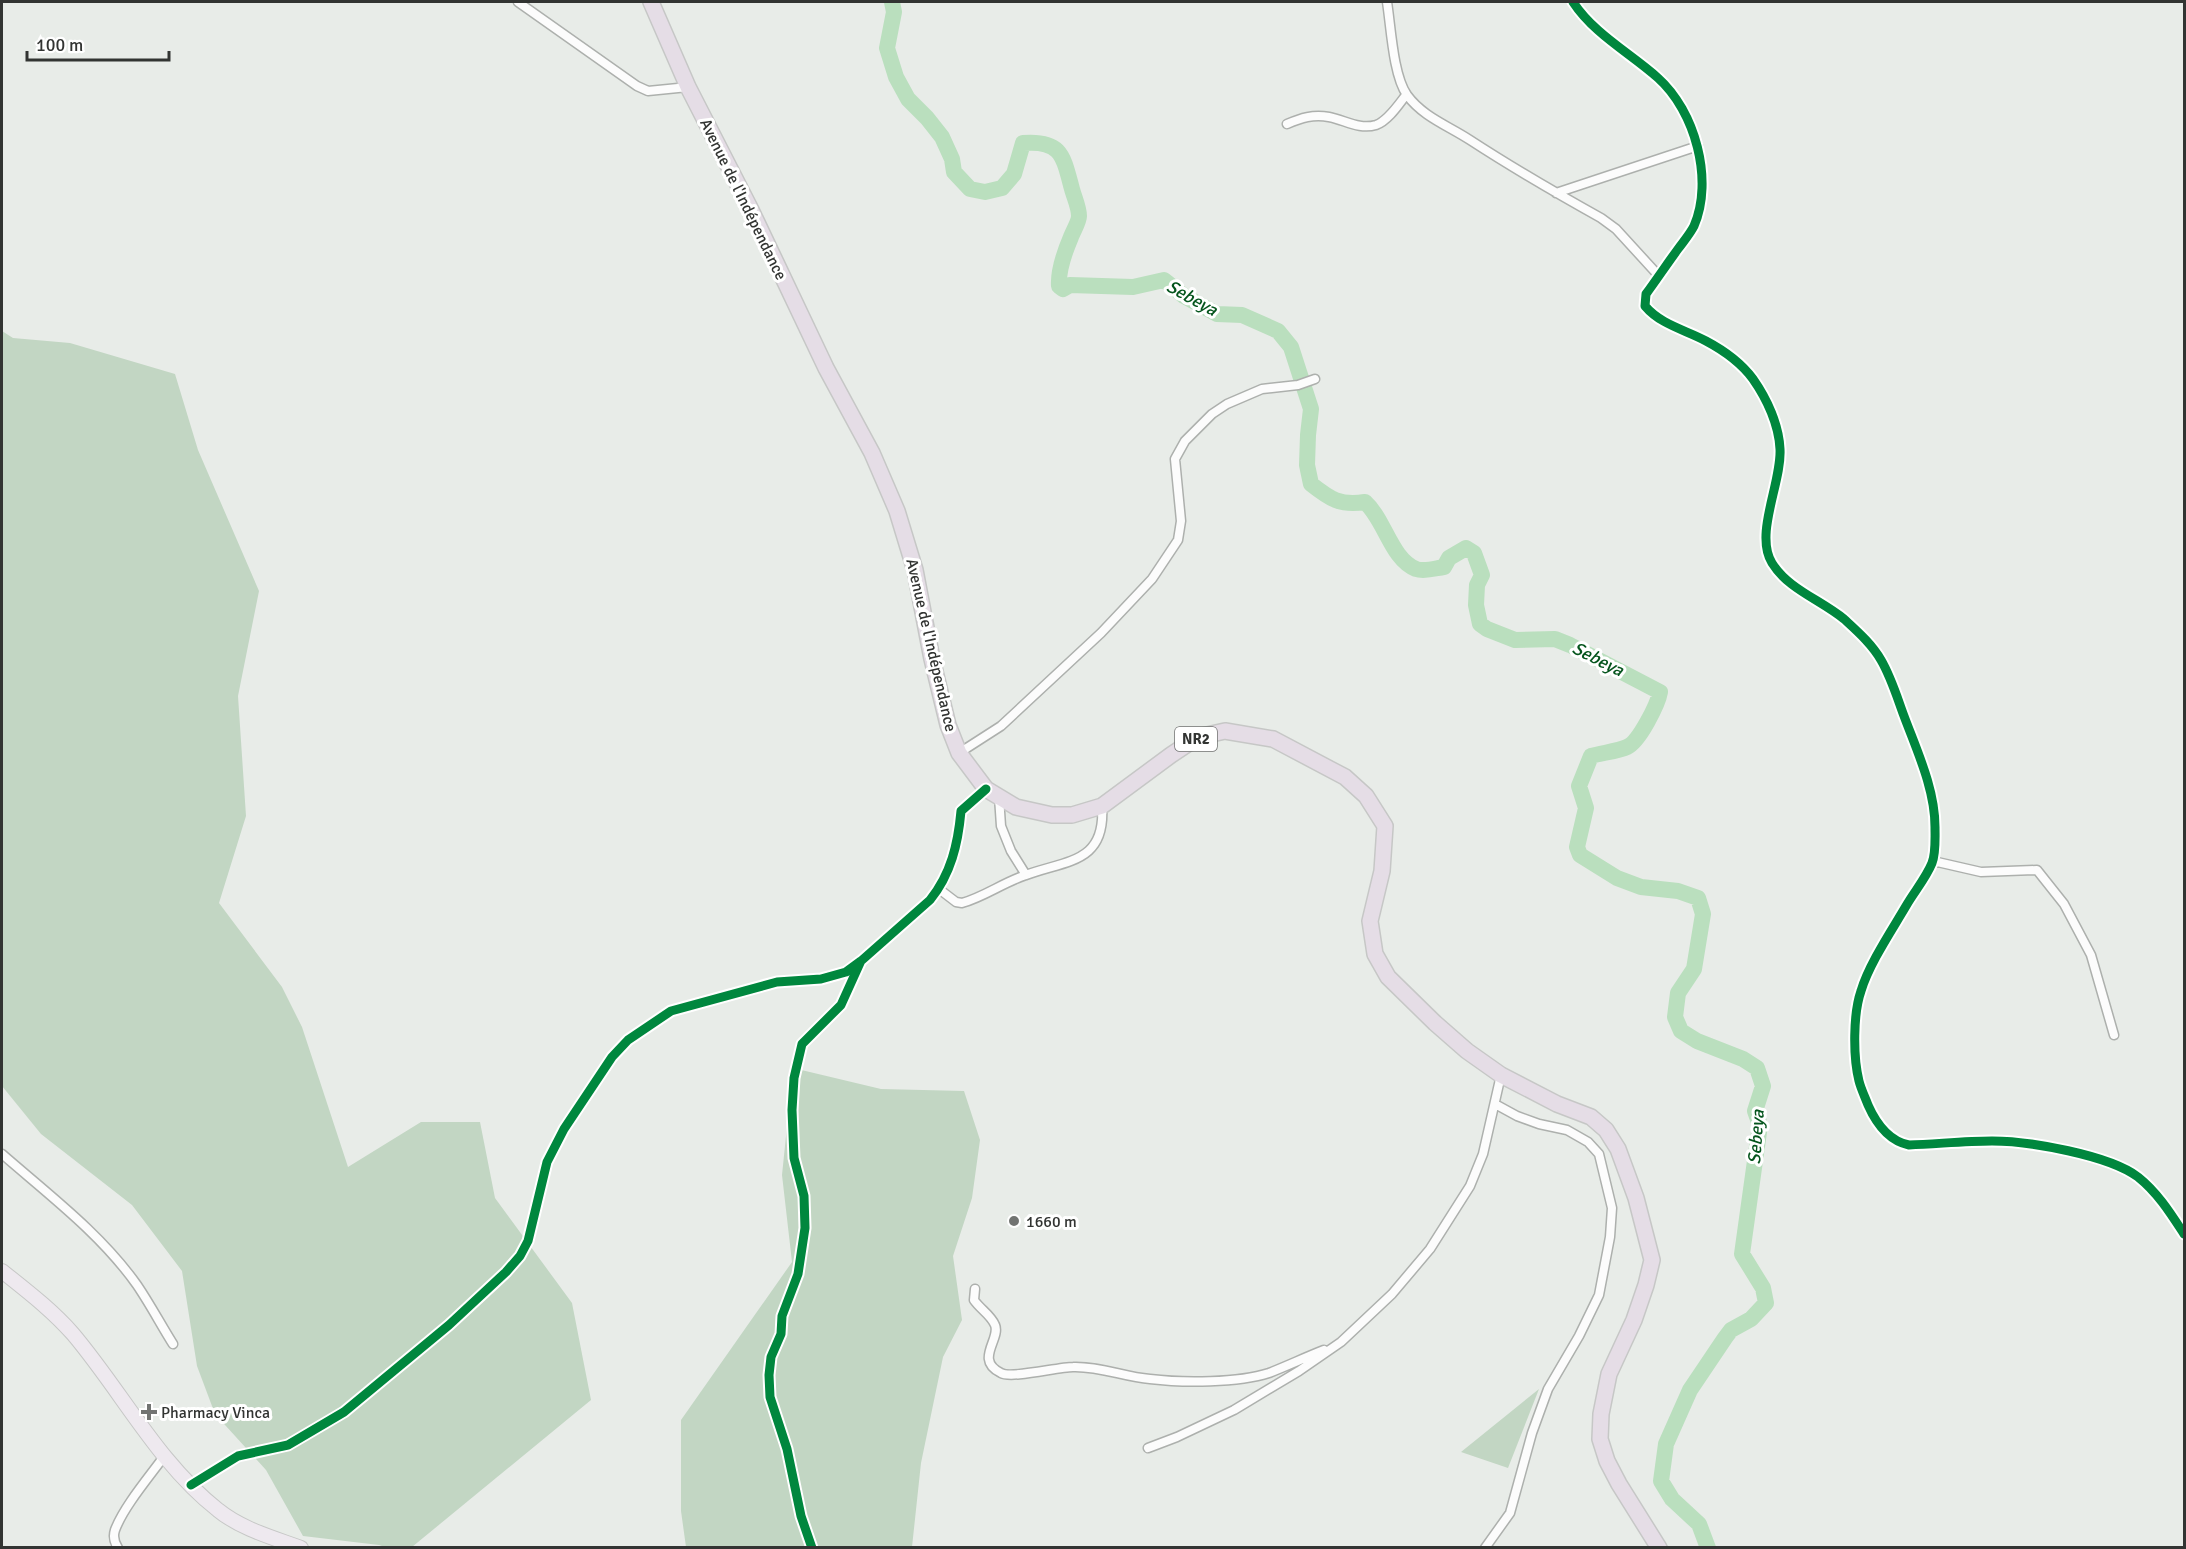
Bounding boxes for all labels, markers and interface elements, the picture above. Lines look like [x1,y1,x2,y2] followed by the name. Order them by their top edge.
[27,24,170,62] scale bar
[36,34,83,56] text: 100 m
[695,116,791,283] street label: Avenue de l'Indépendance
[1163,275,1222,321] water label: Sebeya
[901,557,961,734] street label: Avenue de l'Indépendance
[1569,637,1628,682] water label: Sebeya
[1175,727,1217,751] road number: NR2
[1743,1108,1769,1165] water label: Sebeya
[1026,1212,1077,1232] place label: 1660 m
[1007,1214,1021,1228] marker: 1660 m
[161,1403,270,1423] place label: Pharmacy Vinca
[142,1405,156,1419] marker: Pharmacy Vinca

